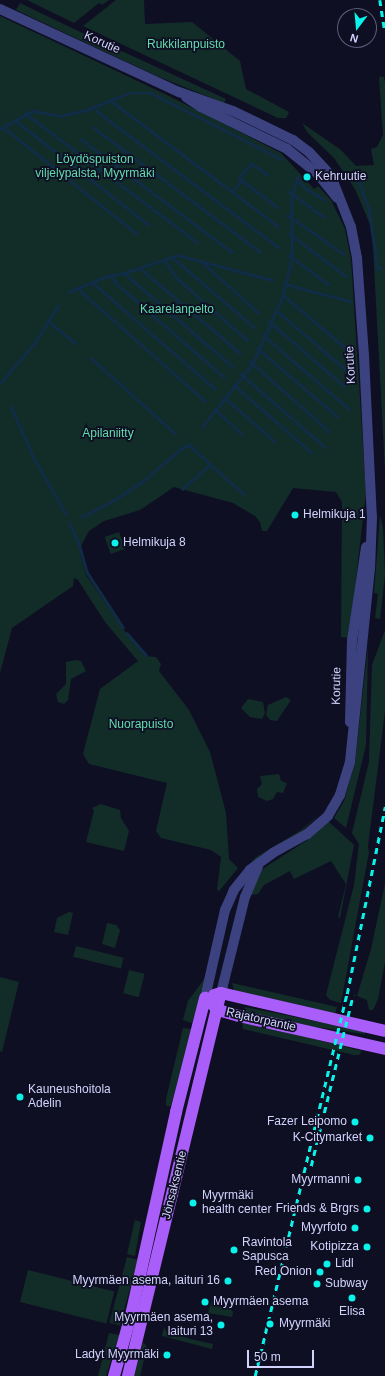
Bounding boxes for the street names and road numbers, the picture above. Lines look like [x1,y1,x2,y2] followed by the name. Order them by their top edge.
[82,29,122,57] street label: Korutie
[343,346,359,384] street label: Korutie
[329,667,345,705] street label: Korutie
[225,1005,297,1035] street label: Rajatorpantie
[160,1149,190,1221] street label: Jönsaksentie

